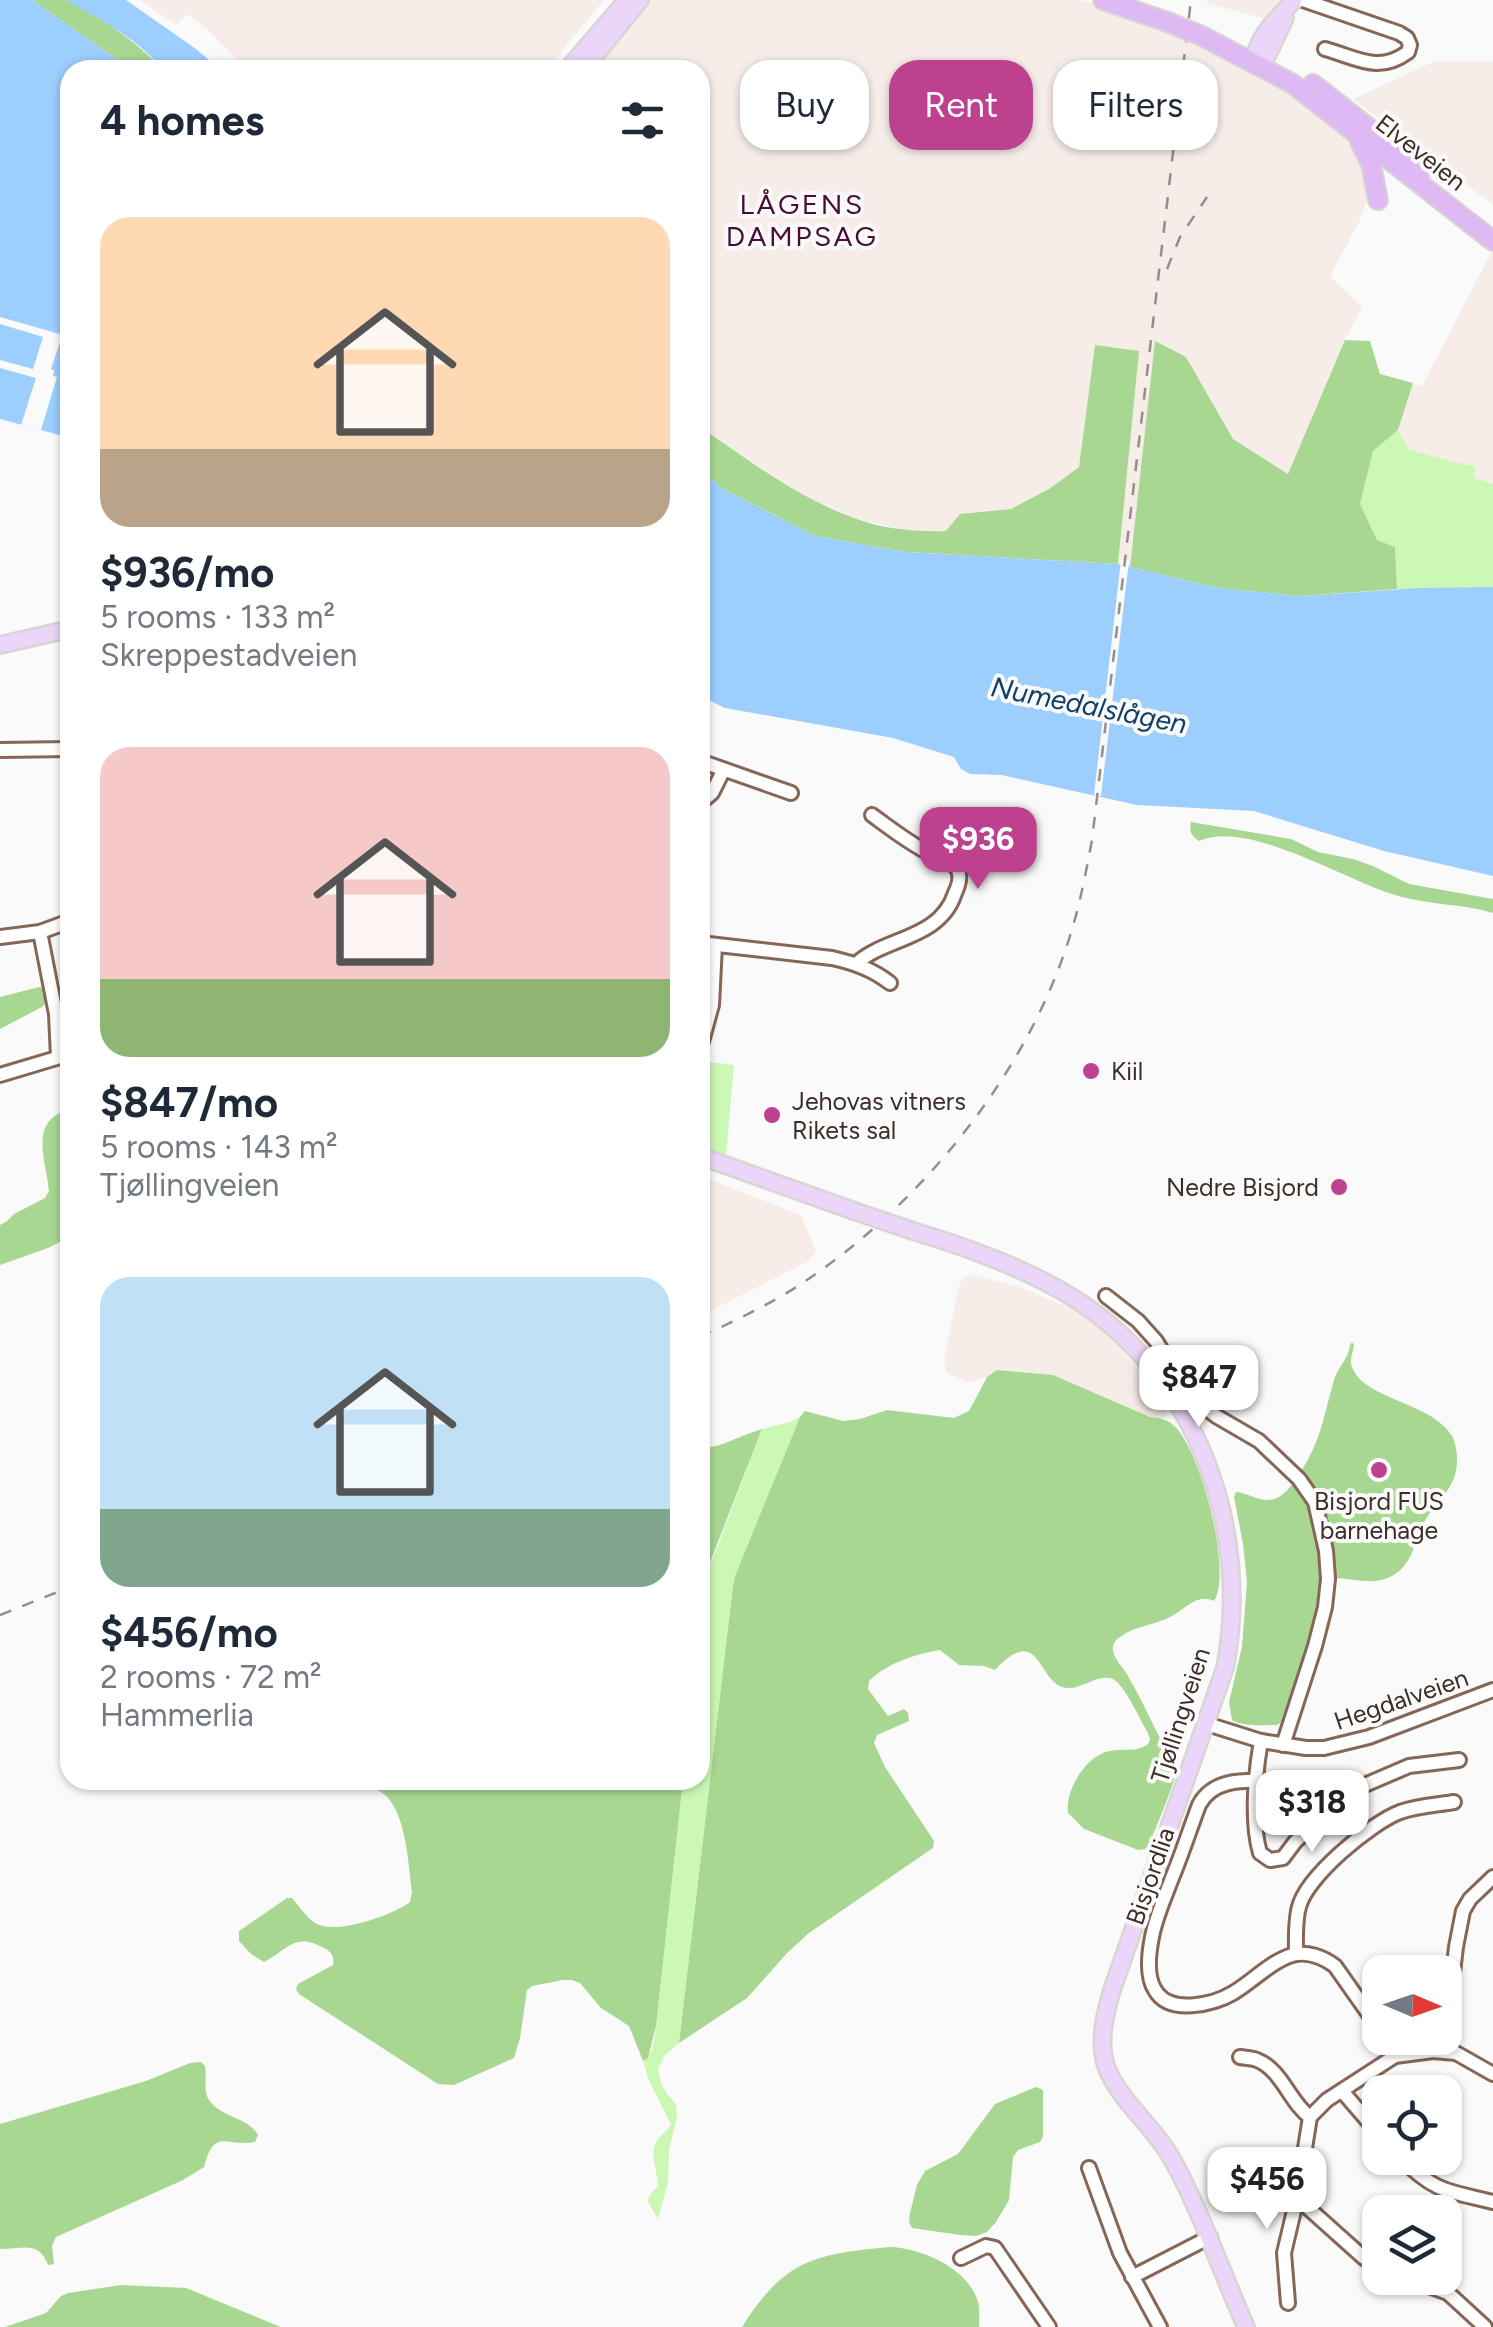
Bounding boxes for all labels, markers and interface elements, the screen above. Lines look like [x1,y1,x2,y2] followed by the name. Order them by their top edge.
[740,60,869,150] chip: Buy
[889,60,1033,150] chip: Rent
[1053,60,1218,150] chip: Filters
[615,93,670,148] icon: filters
[100,95,264,146] text: 4 homes
[1370,108,1472,196] street label: Elveveien
[726,187,878,253] district label: LÅGENS DAMPSAG
[295,282,475,462] icon: home
[100,547,275,598] text: $936/mo
[100,598,335,636] text: 5 rooms · 133 m²
[100,636,357,674] text: Skreppestadveien
[988,669,1190,741] water label: Numedalslågen
[919,807,1037,892] pin: $936
[295,812,475,992] icon: home
[942,820,1014,858] text: $936
[1111,1056,1143,1086] place label: Kiil
[1080,1060,1102,1082] marker: Kiil
[100,1077,278,1128] text: $847/mo
[792,1086,966,1145] place label: Jehovas vitners Rikets sal
[761,1104,783,1126] marker: Jehovas vitners Rikets sal
[100,1128,338,1166] text: 5 rooms · 143 m²
[100,1166,279,1204] text: Tjøllingveien
[1166,1172,1319,1202] place label: Nedre Bisjord
[1328,1176,1350,1198] marker: Nedre Bisjord
[295,1342,475,1522] icon: home
[1140,1345,1258,1430] pin: $847
[1161,1358,1237,1396] text: $847
[1368,1459,1390,1481] marker: Bisjord FUS barnehage
[1314,1486,1444,1545] place label: Bisjord FUS barnehage
[100,1607,278,1658] text: $456/mo
[1144,1644,1216,1786] street label: Tjøllingveien
[100,1658,322,1696] text: 2 rooms · 72 m²
[1330,1662,1472,1736] street label: Hegdalveien
[100,1696,254,1734] text: Hammerlia
[1253,1770,1371,1855] pin: $318
[1278,1783,1346,1821] text: $318
[1119,1823,1181,1929] street label: Bisjordlia
[1362,1955,1462,2055] north arrow
[1362,1955,1462,2295] map controls
[1362,2075,1462,2175] button: locate
[1208,2147,1326,2232] pin: $456
[1229,2160,1305,2198] text: $456
[1362,2195,1462,2295] button: layers

